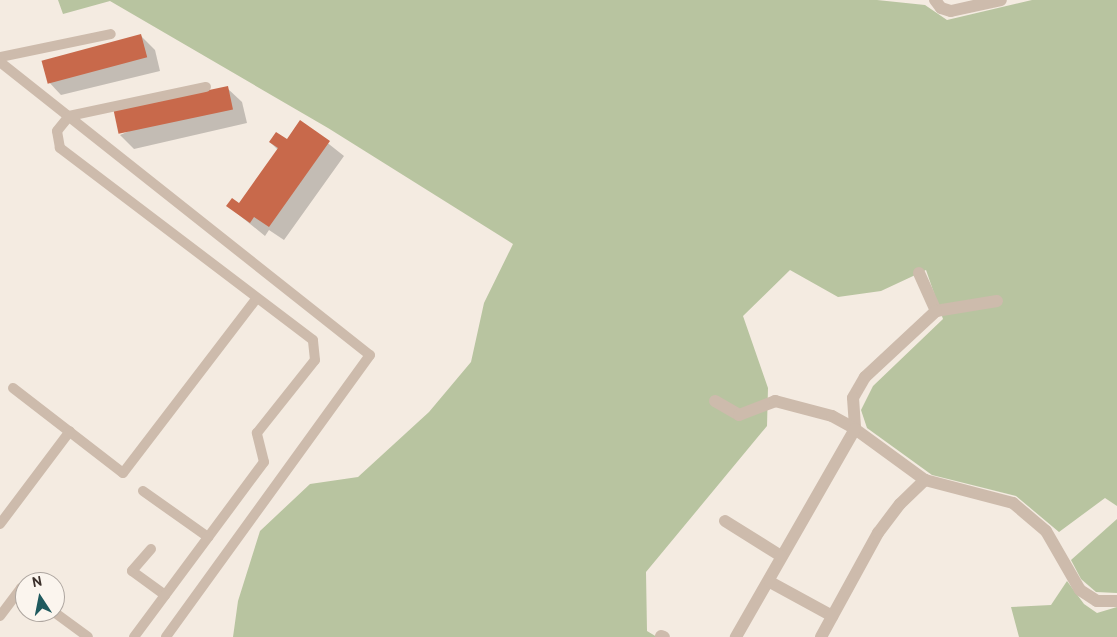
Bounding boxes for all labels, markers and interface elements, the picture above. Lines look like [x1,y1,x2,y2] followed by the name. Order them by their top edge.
[15,572,65,622] north arrow
[31,573,44,592] text: N

